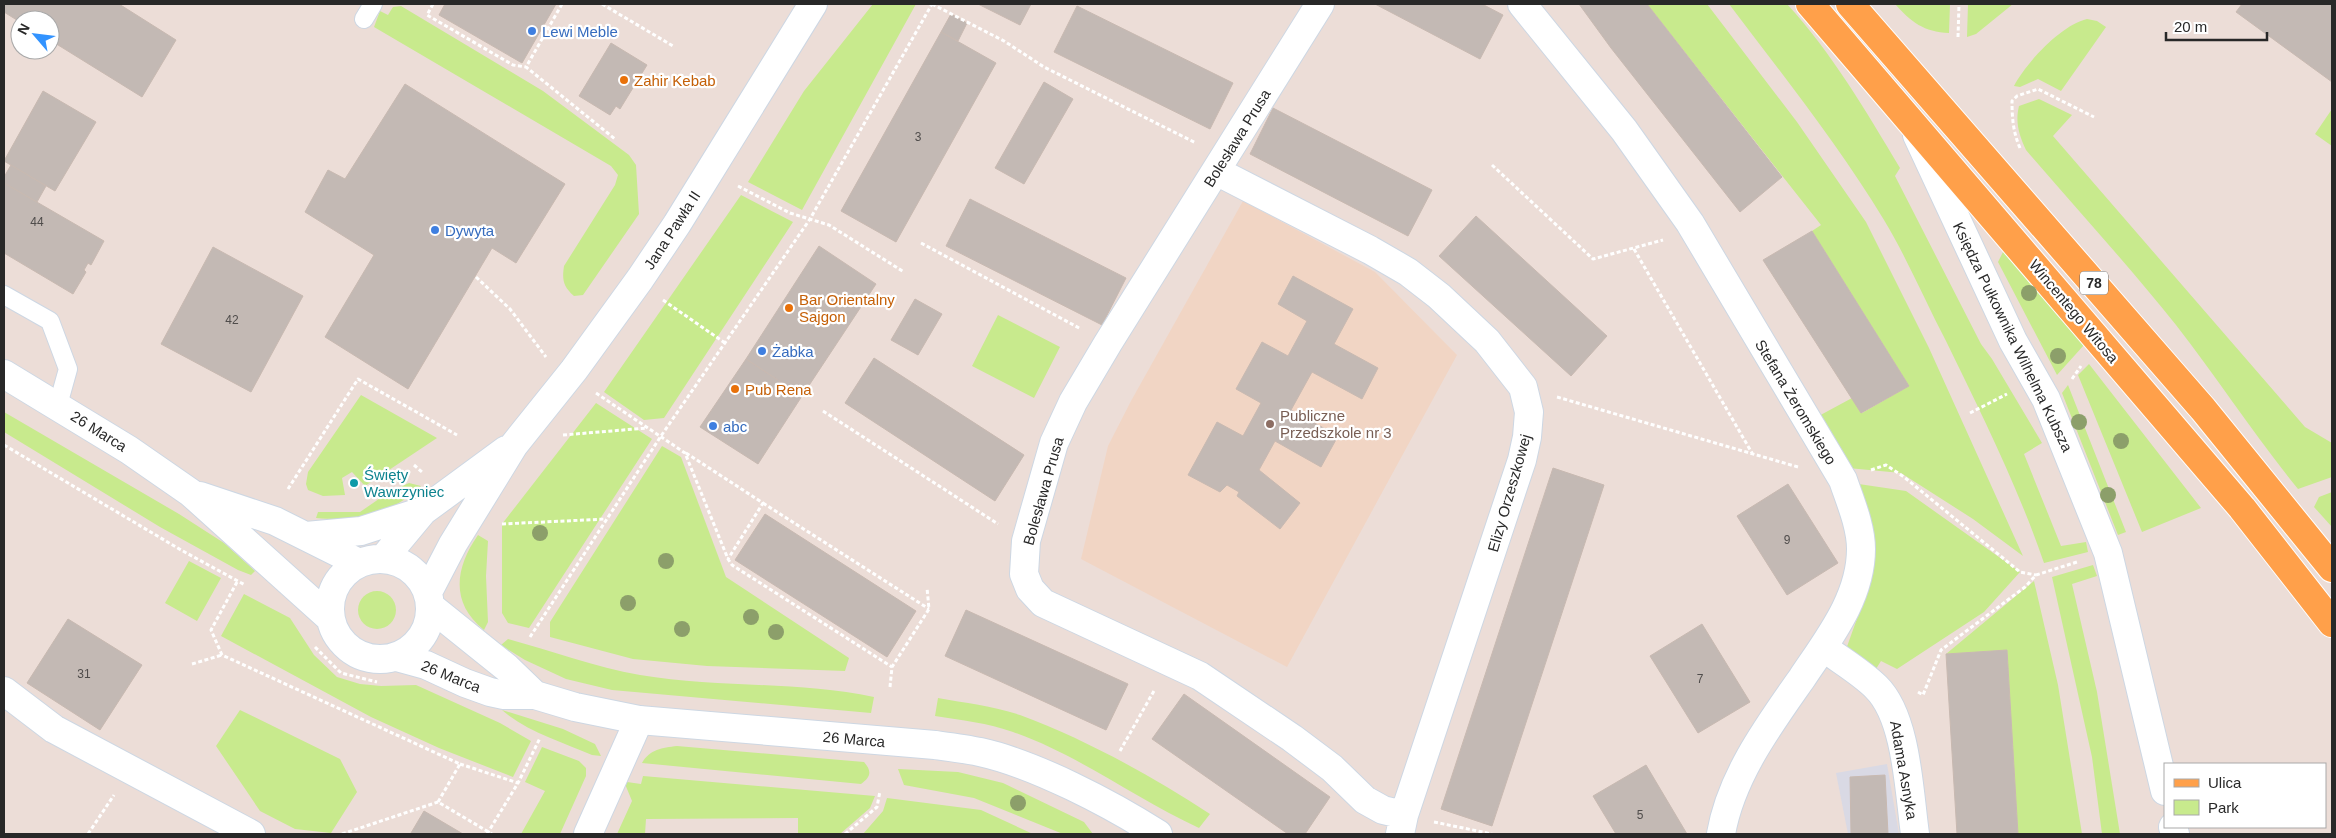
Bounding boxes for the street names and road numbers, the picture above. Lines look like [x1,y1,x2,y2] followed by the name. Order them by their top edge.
[1200,86,1274,190] street label: Bolesława Prusa
[640,188,704,272] street label: Jana Pawła II
[1950,219,2076,455] street label: Księdza Pułkownika Wilhelma Kubsza
[2026,256,2122,366] street label: Wincentego Witosa
[2080,272,2108,294] road number: 78
[1752,337,1840,467] street label: Stefana Żeromskiego
[68,407,131,455] street label: 26 Marca
[1484,432,1534,554] street label: Elizy Orzeszkowej
[1019,434,1067,547] street label: Bolesława Prusa
[419,656,484,696] street label: 26 Marca
[1887,719,1921,821] street label: Adama Asnyka
[822,728,887,750] street label: 26 Marca

